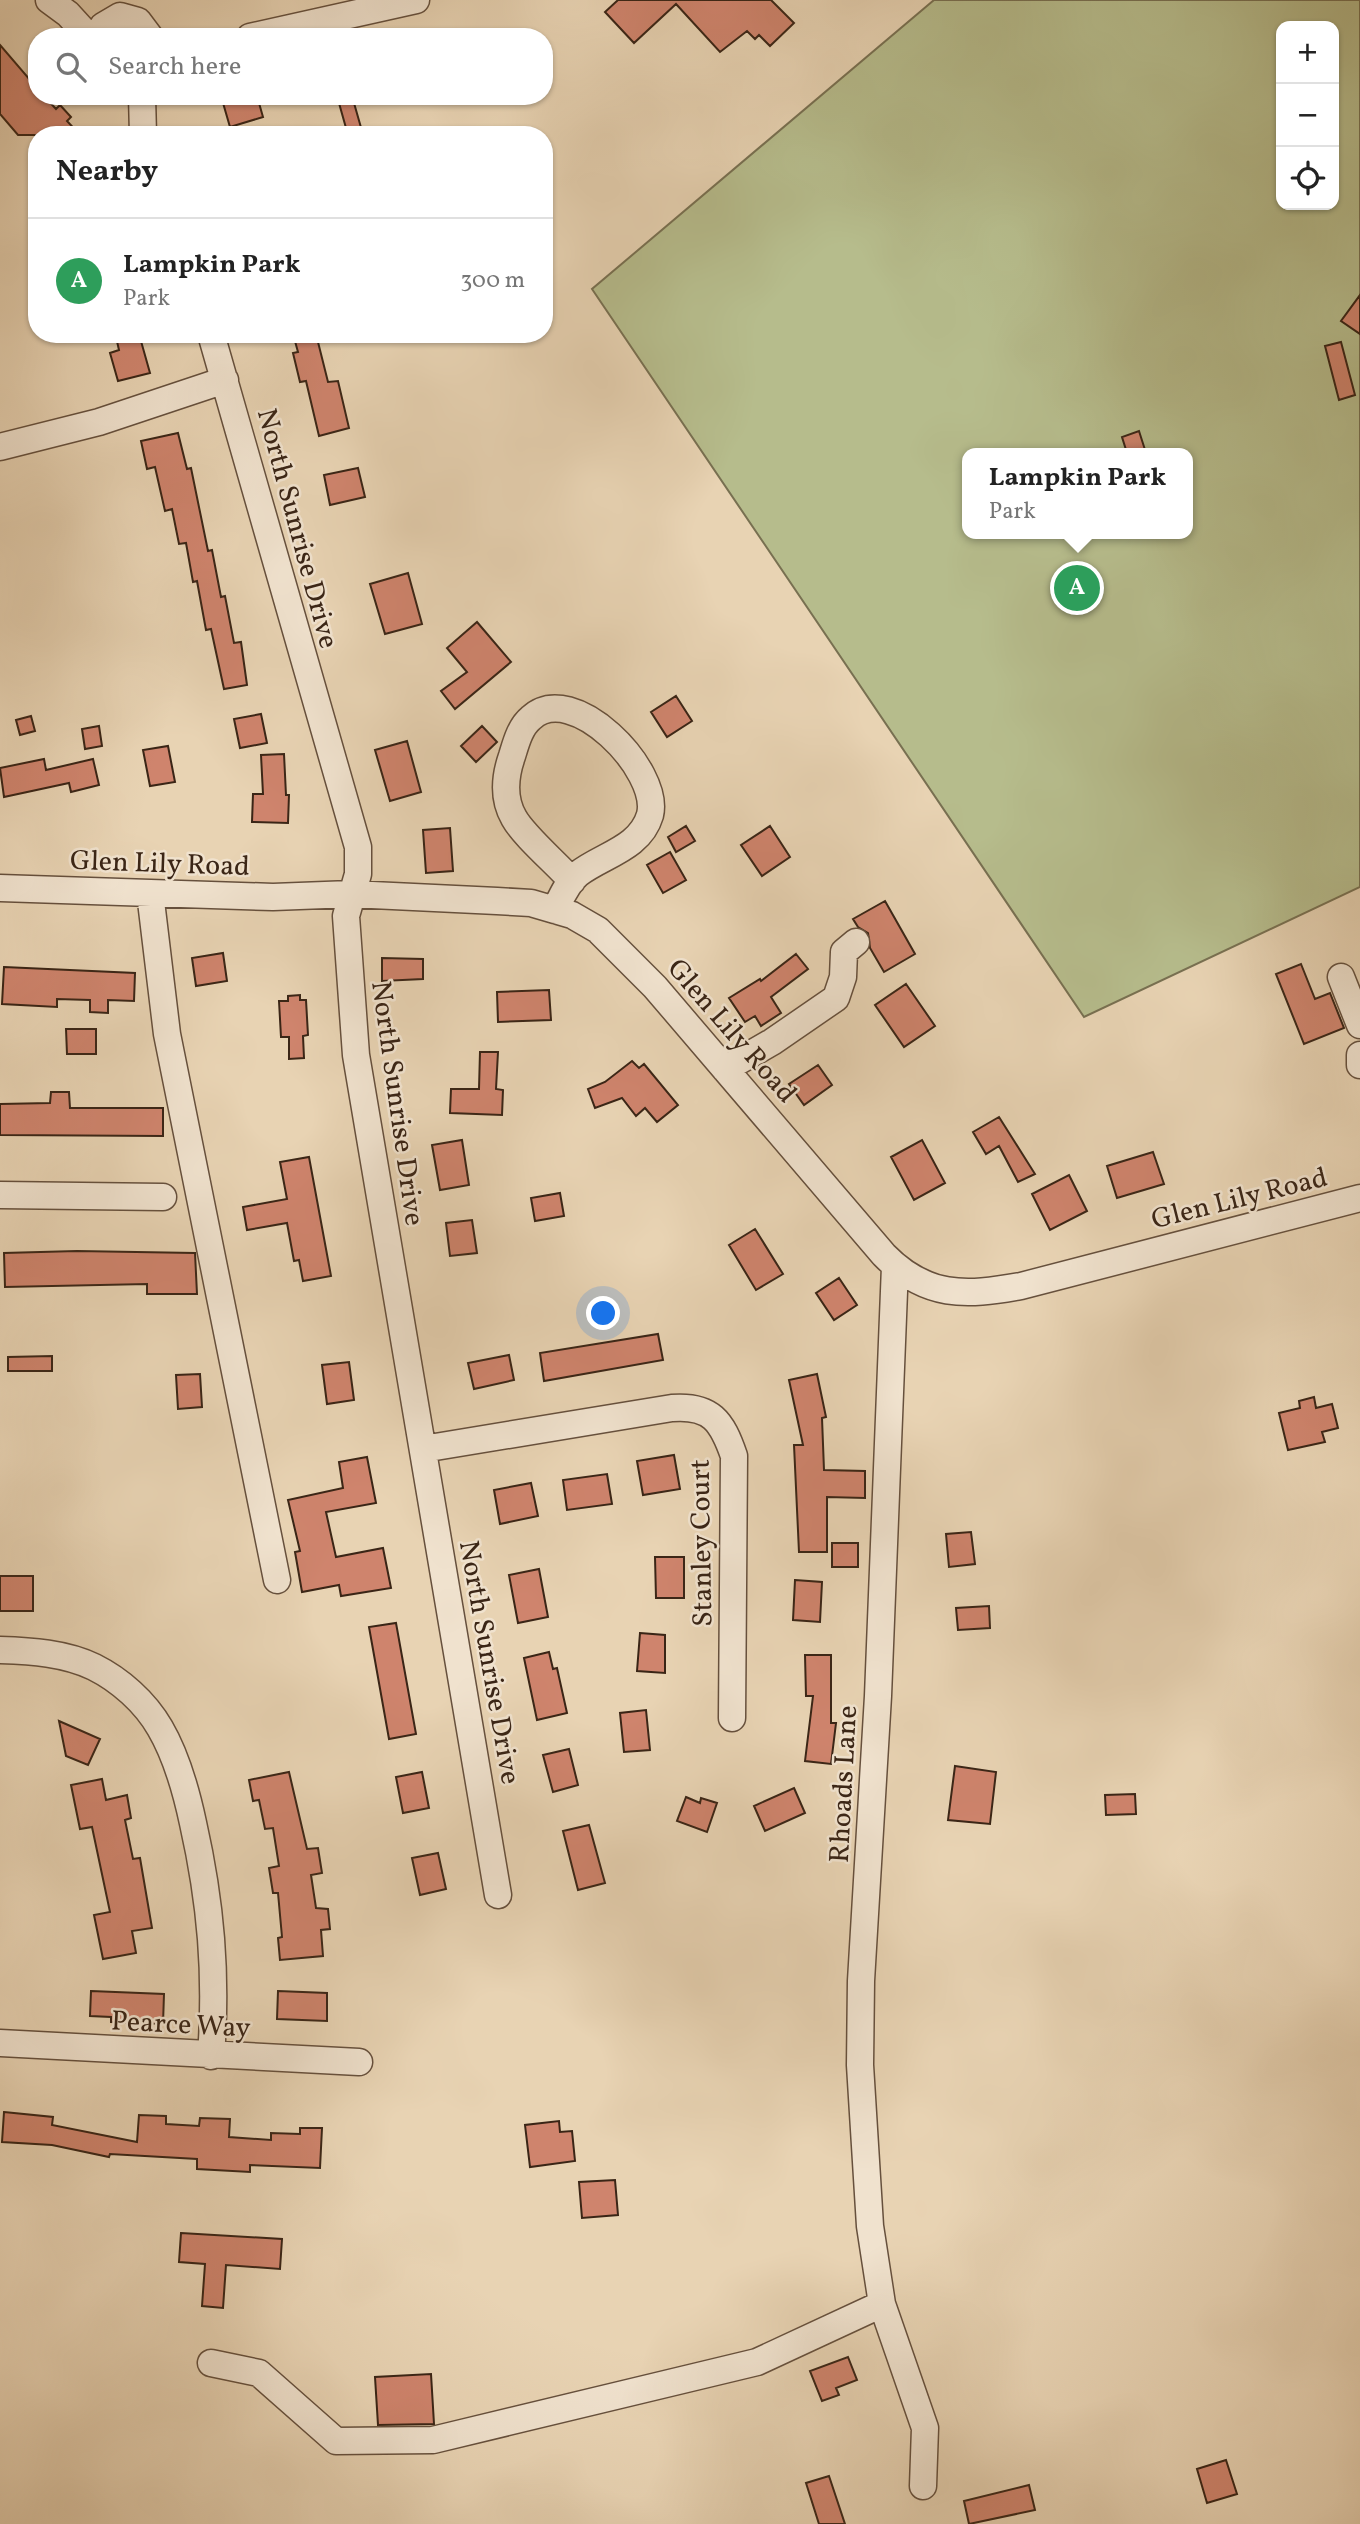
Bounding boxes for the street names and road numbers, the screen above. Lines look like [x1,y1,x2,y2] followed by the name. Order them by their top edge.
[246,404,347,653] street label: North Sunrise Drive
[69,842,251,887] street label: Glen Lily Road
[657,951,805,1112] street label: Glen Lily Road
[360,978,433,1228] street label: North Sunrise Drive
[1148,1159,1332,1240] street label: Glen Lily Road
[682,1459,723,1627] street label: Stanley Court
[448,1537,529,1787] street label: North Sunrise Drive
[821,1704,868,1864] street label: Rhoads Lane
[110,2002,252,2049] street label: Pearce Way

